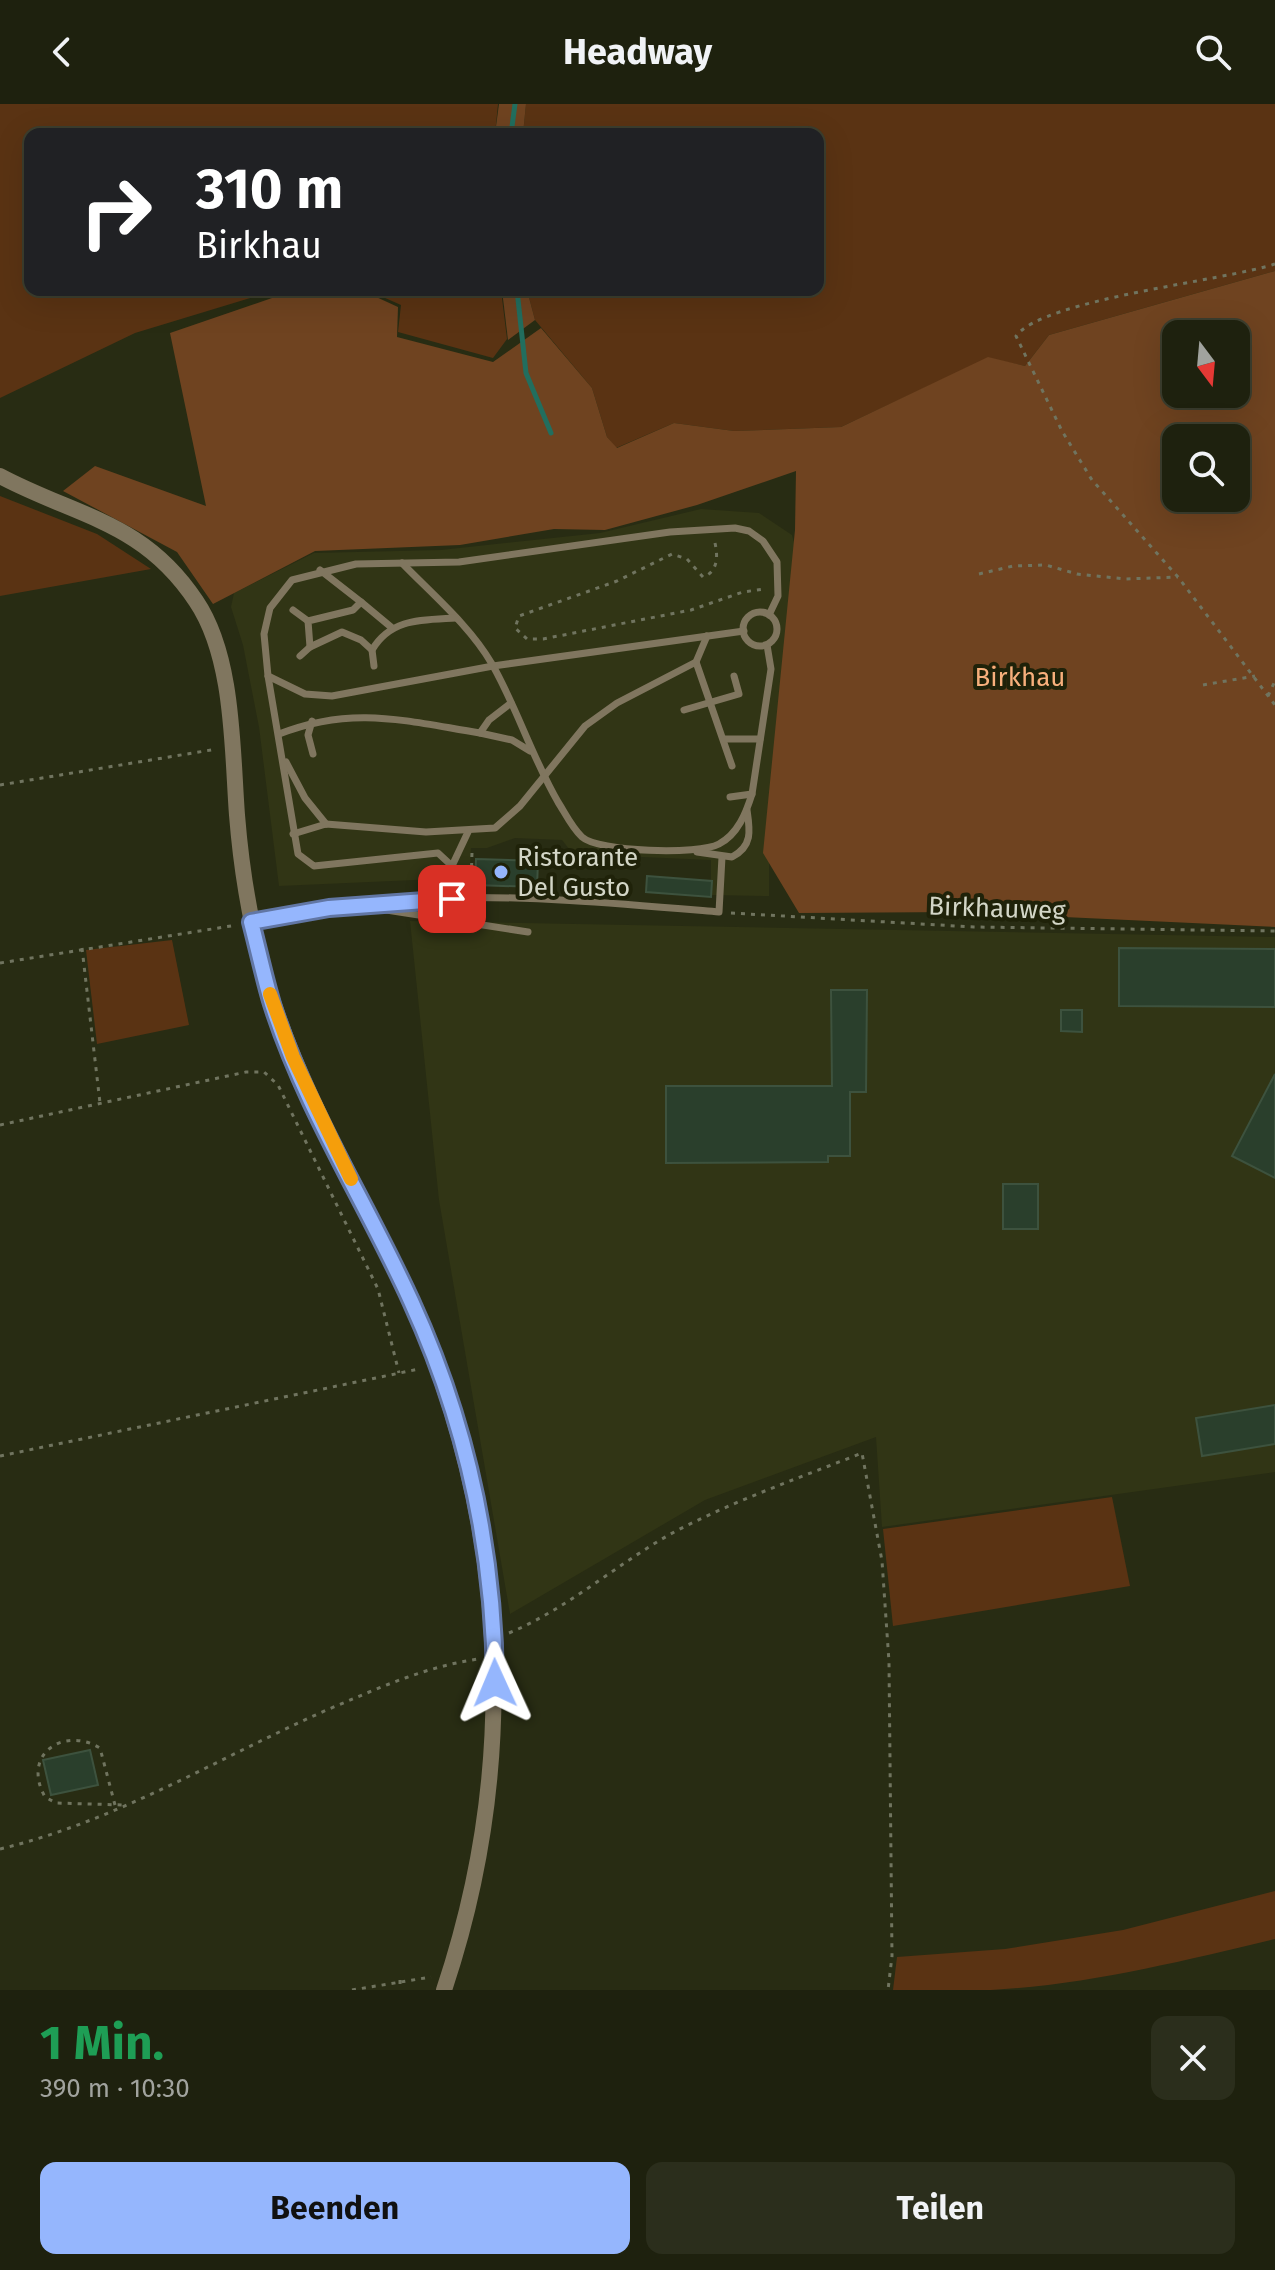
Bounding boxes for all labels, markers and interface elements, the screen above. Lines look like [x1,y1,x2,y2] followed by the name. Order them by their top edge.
[40,30,84,74] icon: back
[563,30,712,74] text: Headway
[1191,30,1235,74] icon: search
[196,156,343,223] text: 310 m
[64,160,168,264] icon: right
[196,224,322,268] text: Birkhau
[1162,320,1250,408] north arrow
[1162,320,1250,512] map controls
[1162,424,1250,512] button: search
[974,662,1066,693] park label: Birkhau
[517,842,638,903] place label: Ristorante Del Gusto
[492,863,510,881] marker: Ristorante Del Gusto
[418,865,486,933] pin
[430,877,474,921] icon: arrive
[928,891,1067,926] street label: Birkhauweg
[453,1641,537,1725] position arrow
[40,2014,164,2072] text: 1 Min.
[1151,2016,1235,2100] button: close
[40,2073,190,2104] text: 390 m · 10:30
[40,2162,630,2254] button: Beenden
[646,2162,1235,2254] button: Teilen

